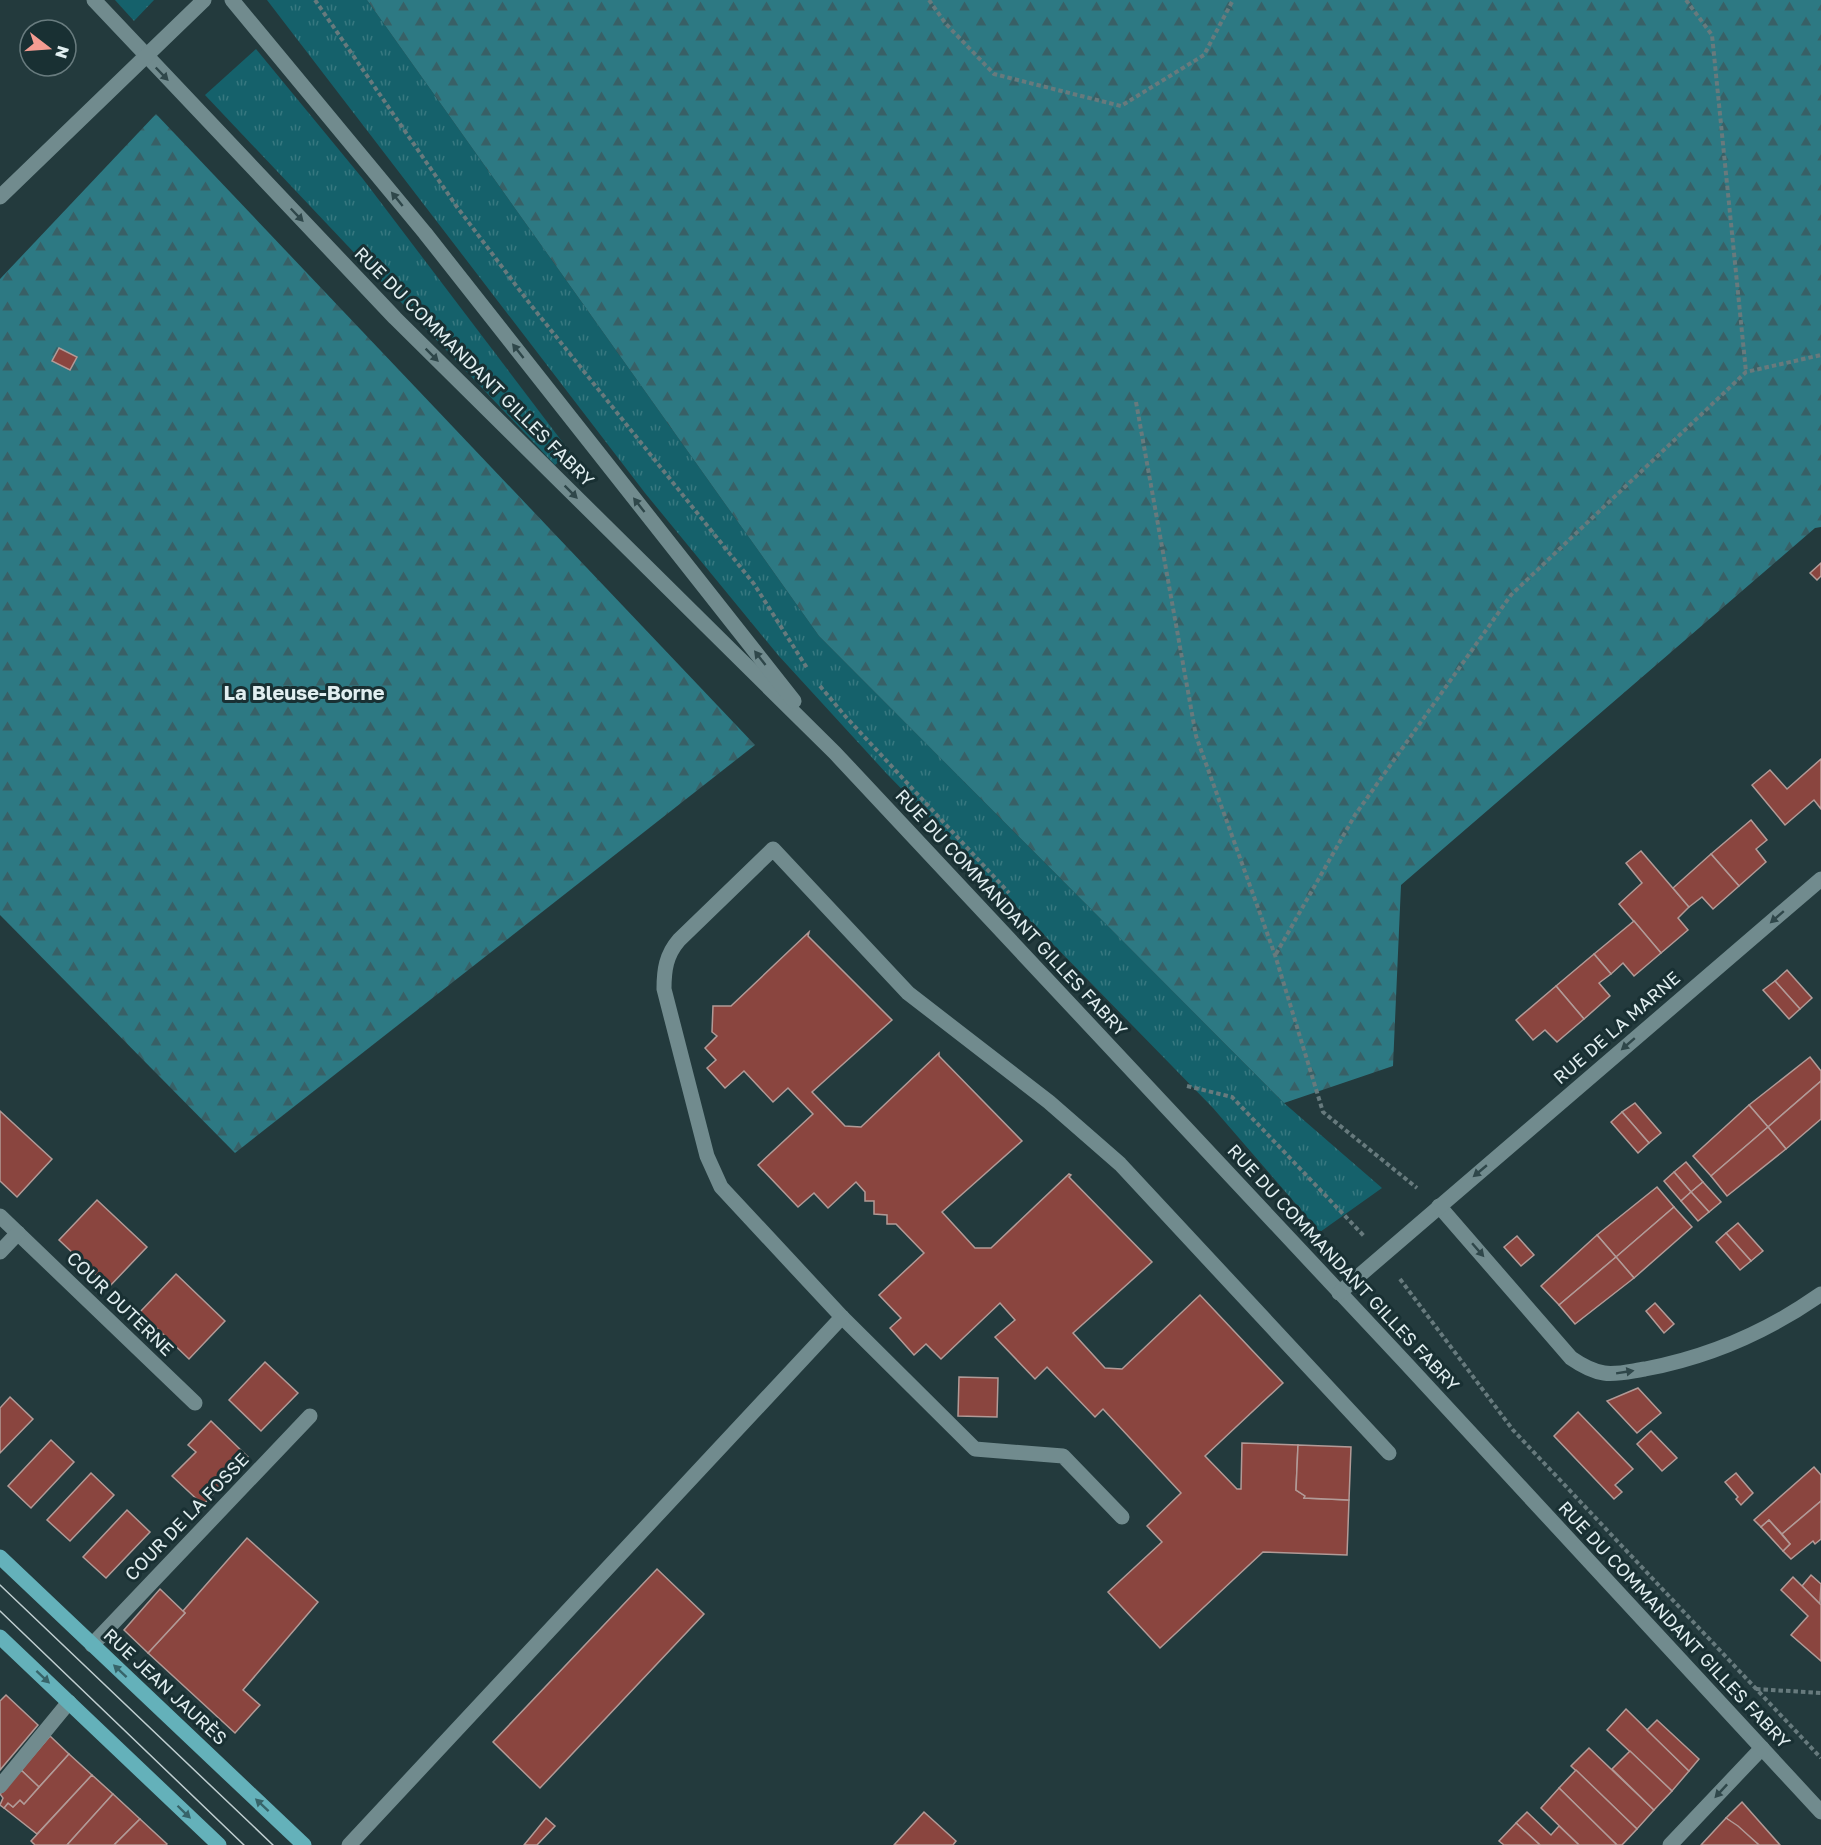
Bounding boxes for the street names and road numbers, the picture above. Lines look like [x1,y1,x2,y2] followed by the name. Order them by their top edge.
[350,242,599,491] street label: RUE DU COMMANDANT GILLES FABRY
[891,784,1133,1041] street label: RUE DU COMMANDANT GILLES FABRY
[1549,966,1684,1088] street label: RUE DE LA MARNE
[1223,1139,1465,1396] street label: RUE DU COMMANDANT GILLES FABRY
[63,1247,179,1360] street label: COUR DUTERNE
[120,1448,253,1585] street label: COUR DE LA FOSSE
[1554,1496,1796,1753] street label: RUE DU COMMANDANT GILLES FABRY
[99,1623,232,1749] street label: RUE JEAN JAURÈS

